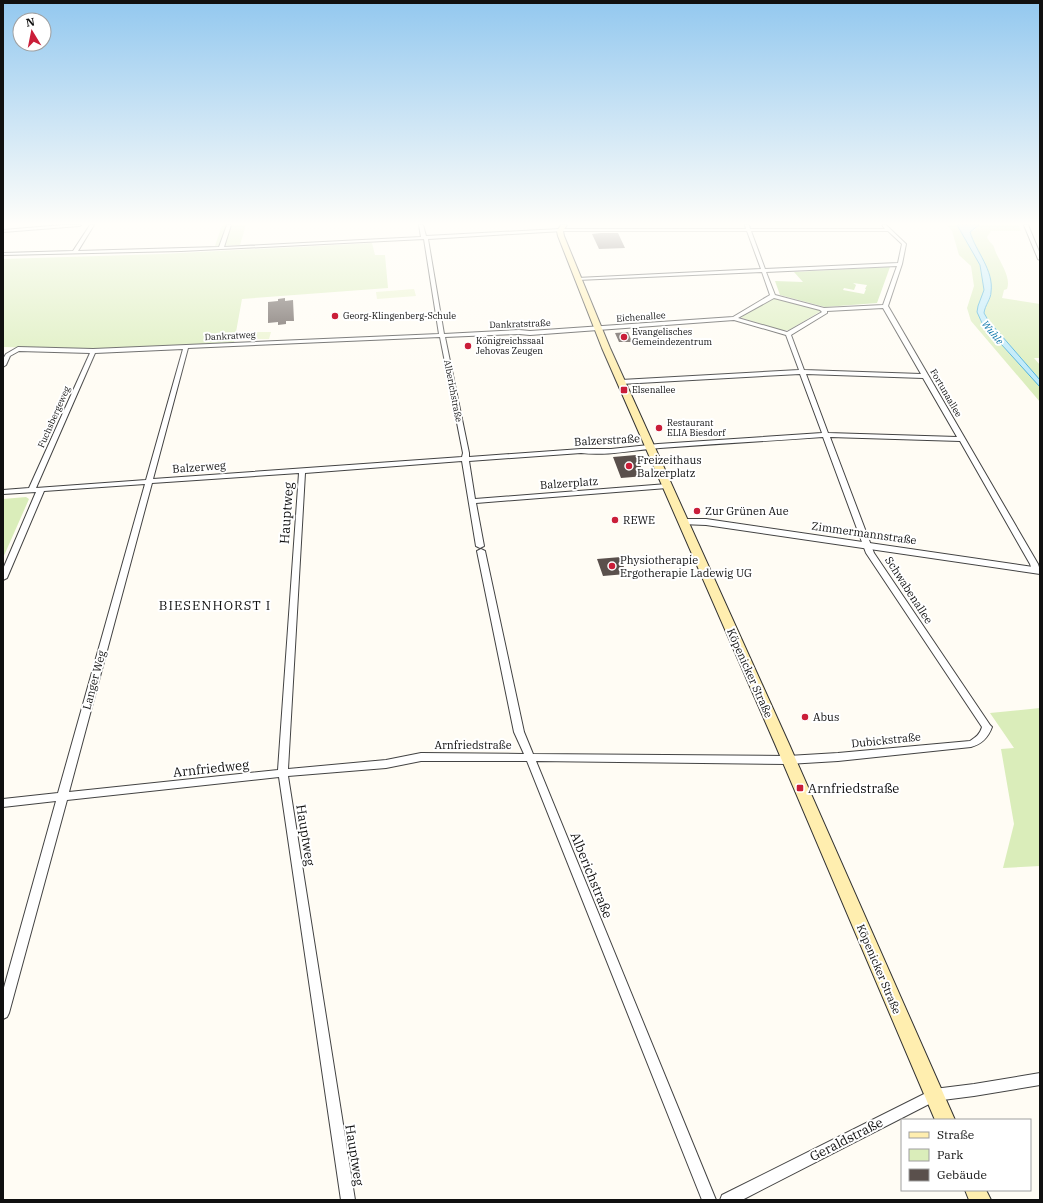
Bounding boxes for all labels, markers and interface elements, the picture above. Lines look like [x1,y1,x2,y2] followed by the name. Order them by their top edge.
[12,12,52,52] north arrow
[25,14,36,30] text: N
[616,309,666,324] street label: Eichenallee
[343,310,456,321] place label: Georg-Klingenberg-Schule
[330,311,340,321] marker: Georg-Klingenberg-Schule
[489,317,551,330] street label: Dankratstraße
[979,318,1007,347] water label: Wuhle
[632,326,713,347] place label: Evangelisches Gemeindezentrum
[204,329,256,342] street label: Dankratweg
[619,332,629,342] marker: Evangelisches Gemeindezentrum
[476,335,544,356] place label: Königreichssaal Jehovas Zeugen
[463,341,473,351] marker: Königreichssaal Jehovas Zeugen
[442,359,465,423] street label: Alberichstraße
[928,367,965,419] street label: Fortunaallee
[35,384,72,449] street label: Fuchsbergeweg
[632,384,676,395] place label: Elsenallee
[619,385,629,395] marker: Elsenallee
[667,417,726,438] place label: Restaurant ELIA Biesdorf
[654,423,664,433] marker: Restaurant ELIA Biesdorf
[574,431,640,449] street label: Balzerstraße
[637,453,702,480] place label: Freizeithaus Balzerplatz
[172,458,226,476] street label: Balzerweg
[624,461,634,471] marker: Freizeithaus Balzerplatz
[539,474,599,492] street label: Balzerplatz
[276,482,297,545] street label: Hauptweg
[705,504,789,518] place label: Zur Grünen Aue
[692,506,702,516] marker: Zur Grünen Aue
[623,513,655,527] place label: REWE
[610,515,620,525] marker: REWE
[811,519,917,547] street label: Zimmermannstraße
[620,553,752,580] place label: Physiotherapie Ergotherapie Ladewig UG
[882,554,936,626] street label: Schwabenallee
[607,561,617,571] marker: Physiotherapie Ergotherapie Ladewig UG
[159,597,271,614] district label: BIESENHORST I
[724,626,776,720] street label: Köpenicker Straße
[79,649,109,711] street label: Langer Weg
[813,710,839,724] place label: Abus
[800,712,810,722] marker: Abus
[851,729,922,751] street label: Dubickstraße
[434,738,512,752] street label: Arnfriedstraße
[172,756,250,781] street label: Arnfriedweg
[808,780,899,797] place label: Arnfriedstraße
[795,783,805,793] marker: Arnfriedstraße
[292,803,319,867] street label: Hauptweg
[567,830,617,921] street label: Alberichstraße
[854,922,904,1016] street label: Köpenicker Straße
[807,1114,886,1165] street label: Geraldstraße
[901,1119,1031,1191] legend
[341,1123,368,1187] street label: Hauptweg
[937,1127,974,1142] text: Straße
[937,1147,963,1162] text: Park
[937,1167,987,1182] text: Gebäude

